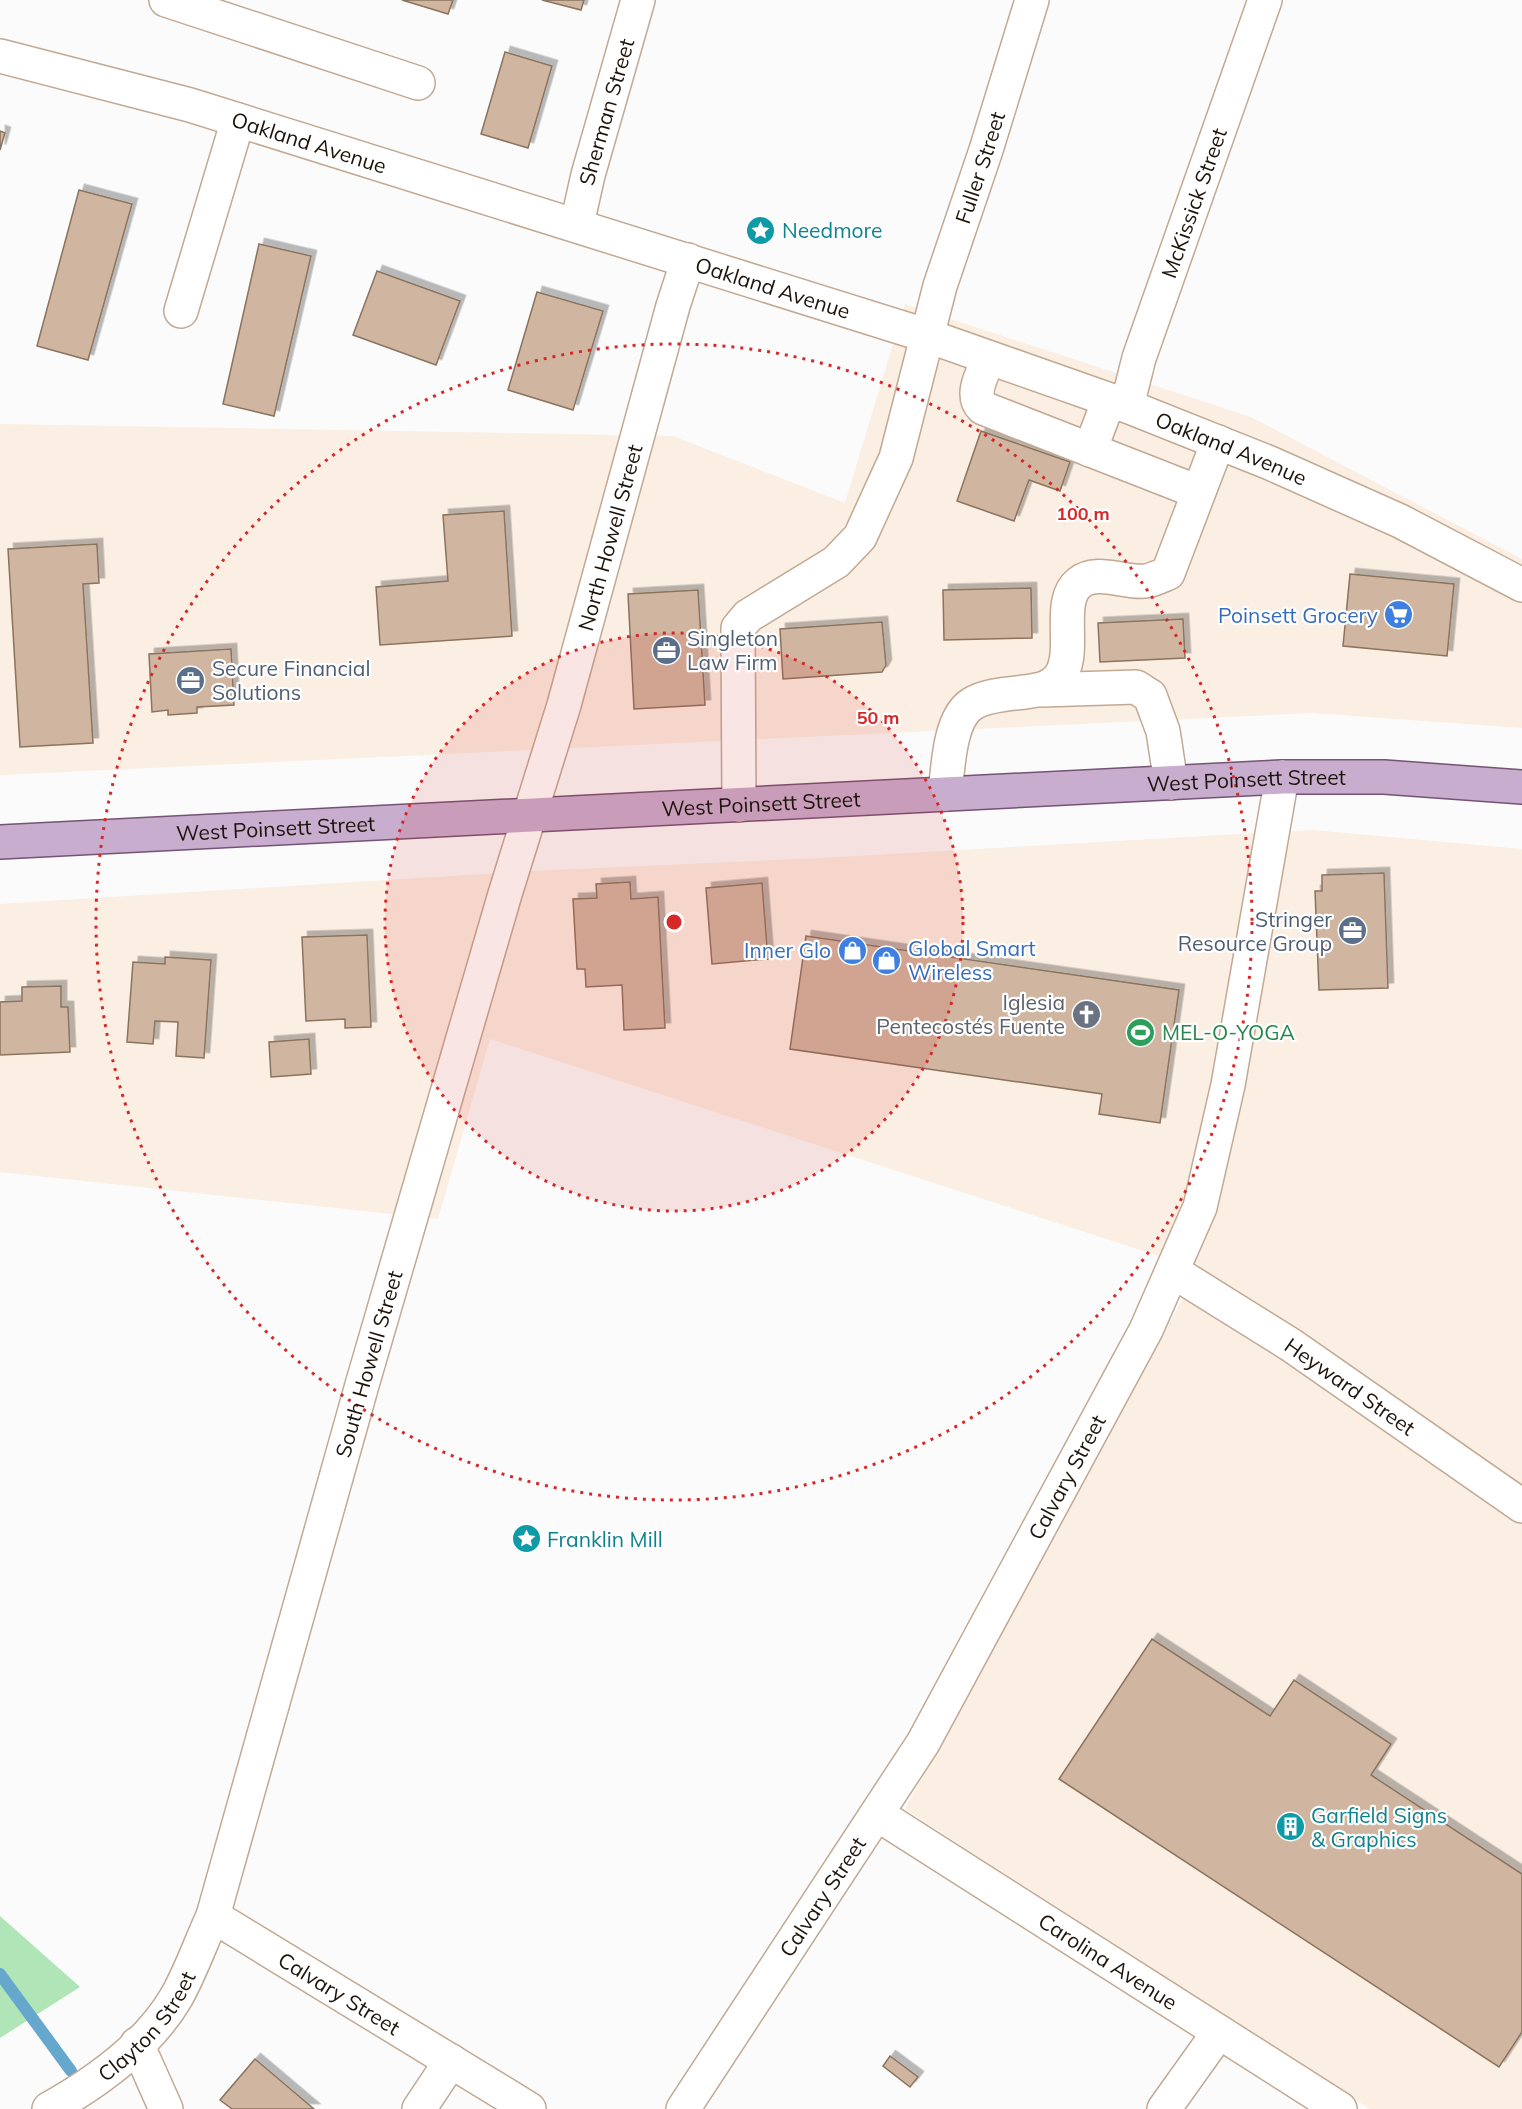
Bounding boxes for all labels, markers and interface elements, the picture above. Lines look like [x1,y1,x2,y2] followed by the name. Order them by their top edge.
[573,35,639,188] street label: Sherman Street
[228,106,390,179] street label: Oakland Avenue
[949,108,1010,227] street label: Fuller Street
[1155,124,1232,281] street label: McKissick Street
[745,214,777,246] place icon: Needmore
[782,217,882,243] place label: Needmore
[692,251,854,324] street label: Oakland Avenue
[1152,406,1311,491] street label: Oakland Avenue
[572,441,648,634] street label: North Howell Street
[1056,502,1110,525] text: 100 m
[1383,599,1415,631] supermarket icon: Poinsett Grocery
[1218,602,1378,628] place label: Poinsett Grocery
[687,625,778,675] place label: Singleton Law Firm
[650,634,682,666] office icon: Singleton Law Firm
[212,655,370,705] place label: Secure Financial Solutions
[175,664,207,696] office icon: Secure Financial Solutions
[857,706,899,729] text: 50 m
[1146,764,1346,797] street label: West Poinsett Street
[661,785,861,821] street label: West Poinsett Street
[176,810,376,846] street label: West Poinsett Street
[1178,906,1332,956] place label: Stringer Resource Group
[664,912,684,932] centre of rings
[1337,915,1369,947] office icon: Stringer Resource Group
[836,934,868,966] shop icon: Inner Glo
[908,935,1036,985] place label: Global Smart Wireless
[744,937,831,963] place label: Inner Glo
[871,944,903,976] shop icon: Global Smart Wireless
[876,989,1065,1039] place label: Iglesia Pentecostés Fuente
[1070,998,1102,1030] church icon: Iglesia Pentecostés Fuente
[1125,1016,1157,1048] sports icon: MEL-O-YOGA
[1162,1019,1296,1045] place label: MEL-O-YOGA
[329,1267,408,1460] street label: South Howell Street
[1280,1332,1420,1441] street label: Heyward Street
[1022,1410,1111,1544] street label: Calvary Street
[510,1523,542,1555] place icon: Franklin Mill
[547,1526,663,1552] place label: Franklin Mill
[1311,1802,1447,1852] place label: Garfield Signs & Graphics
[1274,1811,1306,1843] building icon: Garfield Signs & Graphics
[774,1832,871,1962] street label: Calvary Street
[1034,1907,1182,2015] street label: Carolina Avenue
[274,1946,405,2040] street label: Calvary Street
[93,1967,201,2087] street label: Clayton Street

